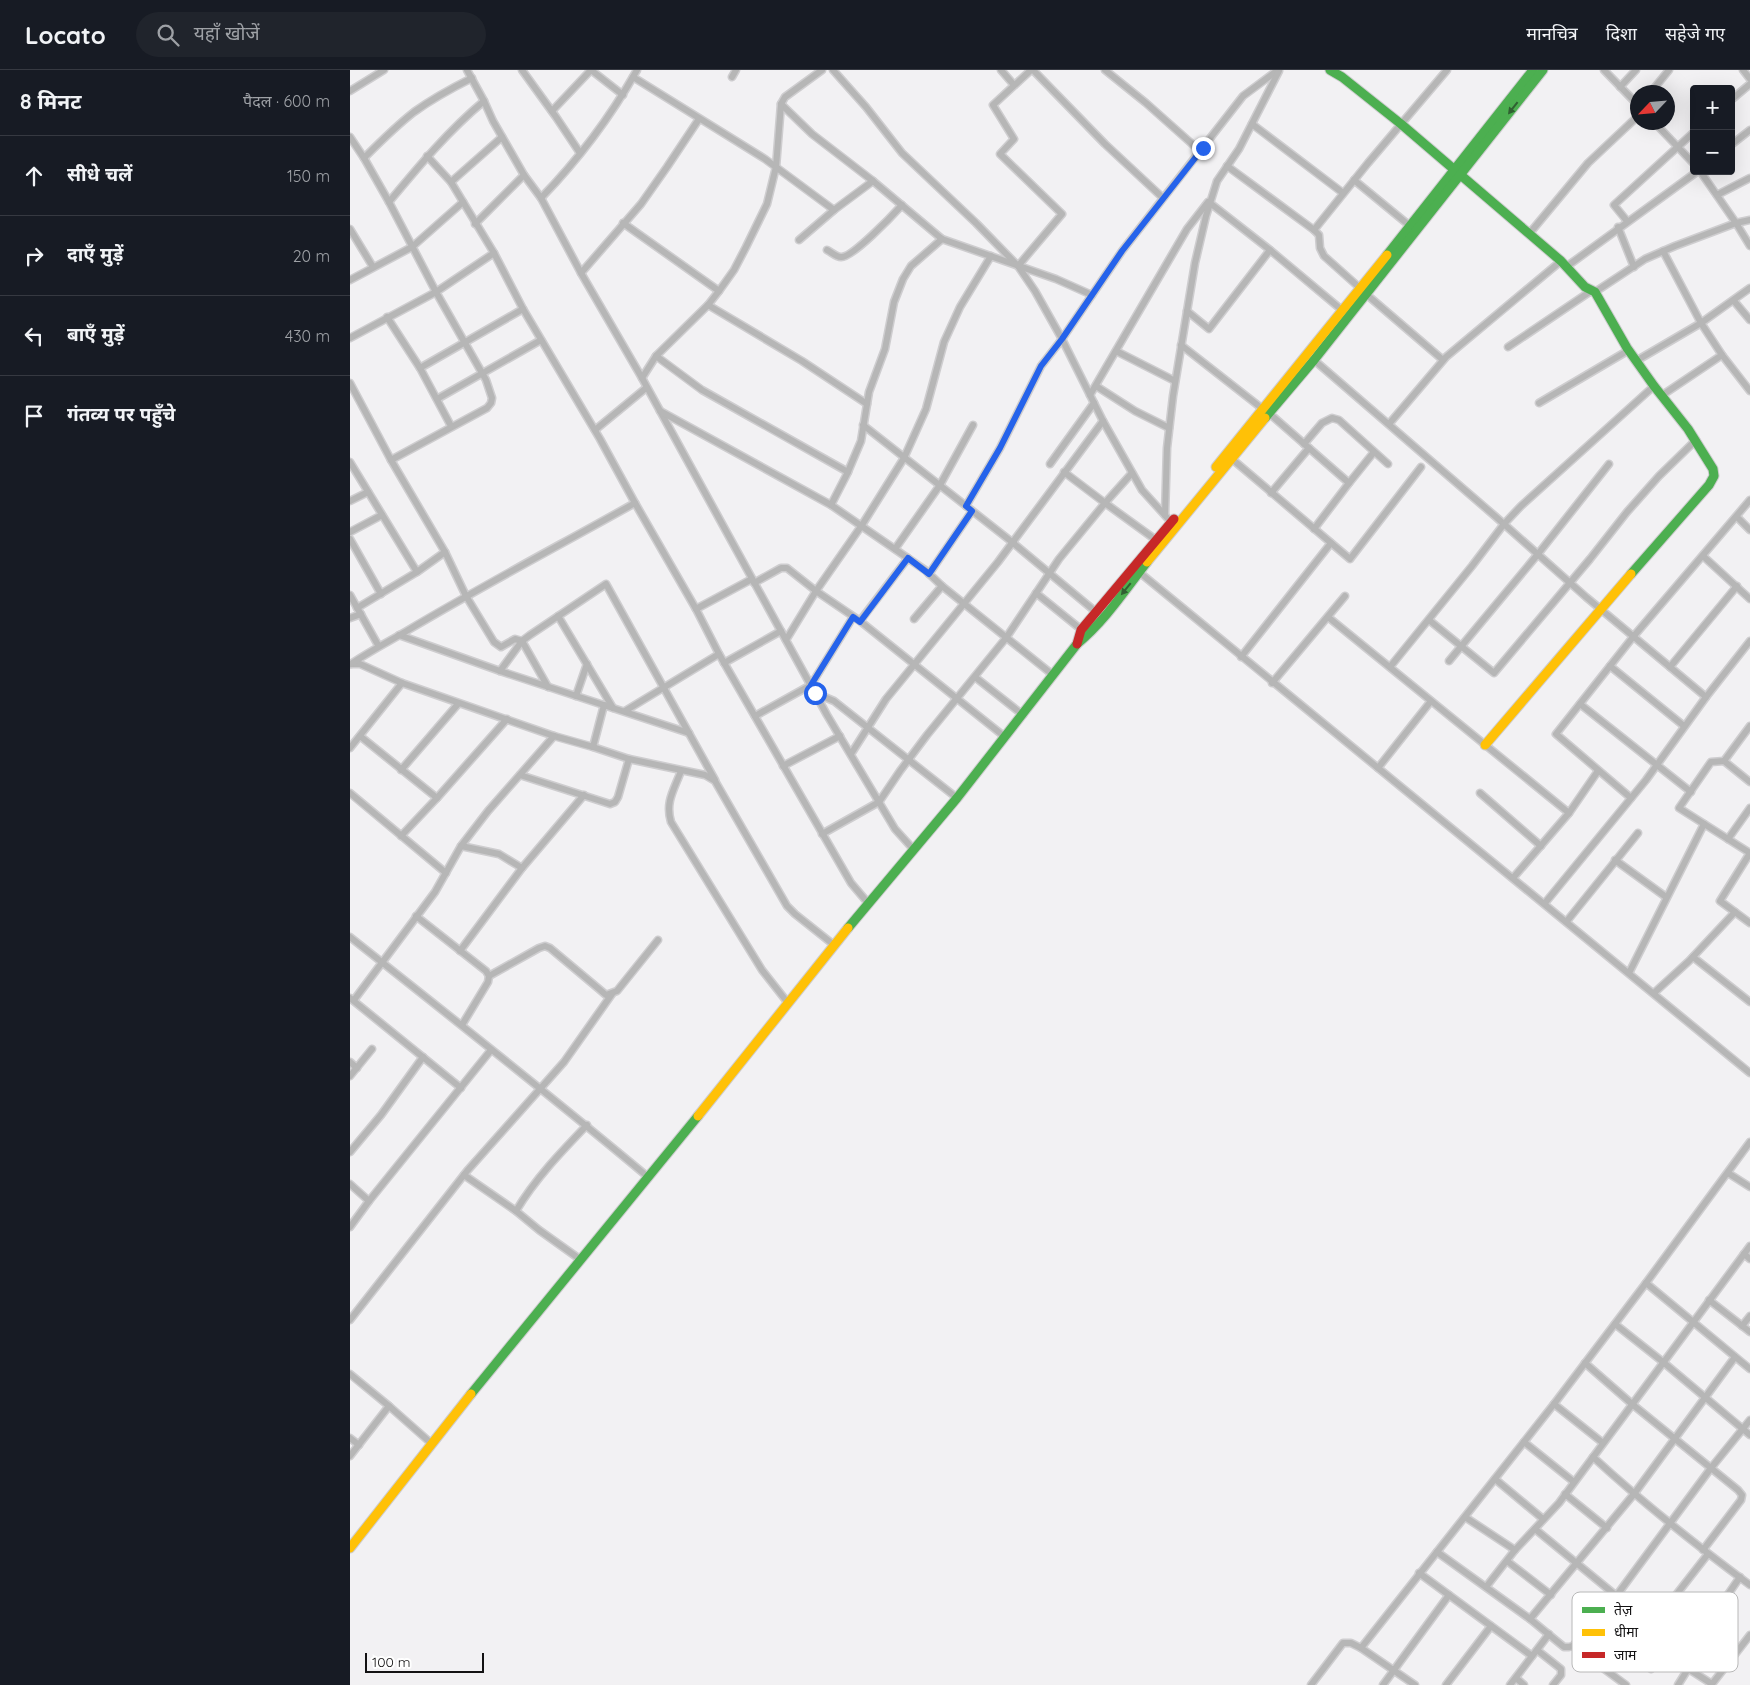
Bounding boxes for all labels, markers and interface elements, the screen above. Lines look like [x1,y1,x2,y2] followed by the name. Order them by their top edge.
[136,12,486,57] search box
[25,20,106,50] text: Locato
[154,21,182,49] icon: search
[194,21,259,45] text: यहाँ खोजें
[1526,22,1578,45] text: मानचित्र
[1606,22,1637,45] text: दिशा
[1665,22,1725,45] text: सहेजे गए
[1630,85,1675,130] north arrow
[1690,85,1735,175] map controls
[1690,85,1735,130] button: +
[20,88,81,114] text: 8 मिनट
[243,91,330,111] text: पैदल · 600 m
[1508,101,1519,114] one-way arrow
[1690,130,1735,175] button: −
[1192,137,1215,160] route end
[20,162,48,190] icon: ahead
[67,162,132,186] text: सीधे चलें
[287,166,330,186] text: 150 m
[20,242,48,270] icon: right
[67,242,123,266] text: दाएँ मुड़ें
[293,246,330,266] text: 20 m
[20,322,48,350] icon: left
[67,322,124,346] text: बाएँ मुड़ें
[285,326,330,346] text: 430 m
[20,402,48,430] icon: arrive
[67,402,175,426] text: गंतव्य पर पहुँचे
[1120,582,1131,595] one-way arrow
[804,682,827,705] route start
[1572,1592,1738,1672] legend
[1614,1601,1633,1619] text: तेज़
[1614,1623,1639,1641] text: धीमा
[1614,1646,1637,1664] text: जाम
[365,1650,484,1673] scale bar
[372,1653,410,1671] text: 100 m

